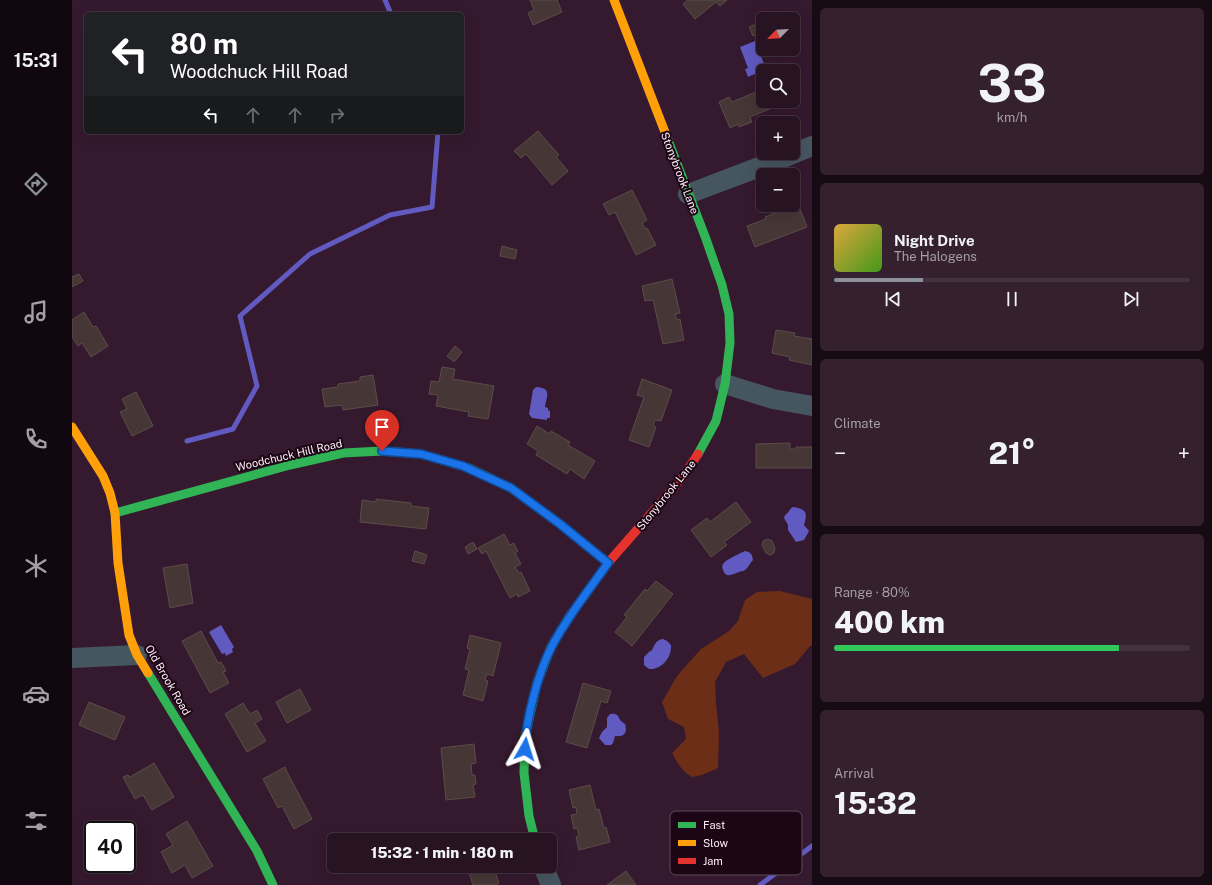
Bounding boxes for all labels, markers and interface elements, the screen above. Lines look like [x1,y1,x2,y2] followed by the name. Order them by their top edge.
[756,12,800,56] north arrow
[756,12,800,212] map controls
[170,27,238,60] text: 80 m
[104,28,156,80] icon: left
[14,50,58,71] text: 15:31
[978,53,1047,114] text: 33
[170,61,348,82] text: Woodchuck Hill Road
[756,64,800,108] button: search
[200,104,222,126] icon: left
[242,104,264,126] icon: ahead
[284,104,306,126] icon: ahead
[326,104,348,126] icon: right
[997,110,1027,125] text: km/h
[756,116,800,160] button: +
[659,130,701,216] street label: Stonybrook Lane
[756,168,800,212] button: −
[22,170,50,198] icon: directions
[894,232,975,249] text: Night Drive
[894,249,977,264] text: The Halogens
[882,288,904,310] icon: previous
[1001,288,1023,310] icon: pause
[1120,288,1142,310] icon: next
[22,298,50,326] icon: music
[365,410,399,451] pin
[371,416,393,438] icon: arrive
[834,416,881,431] text: Climate
[22,425,50,453] icon: phone
[988,435,1036,471] text: 21°
[235,437,343,473] street label: Woodchuck Hill Road
[834,440,846,466] text: −
[1178,440,1190,466] text: +
[634,458,698,532] street label: Stonybrook Lane
[22,552,50,580] icon: climate
[834,585,910,600] text: Range · 80%
[834,604,945,640] text: 400 km
[143,643,193,717] street label: Old Brook Road
[22,680,50,708] icon: car
[504,728,546,770] position arrow
[834,766,874,781] text: Arrival
[834,785,917,821] text: 15:32
[22,807,50,835] icon: filters
[670,811,802,875] legend
[703,819,725,831] text: Fast
[84,821,136,873] speed limit sign: 40
[703,837,729,849] text: Slow
[371,844,513,861] text: 15:32 · 1 min · 180 m
[703,855,723,867] text: Jam

